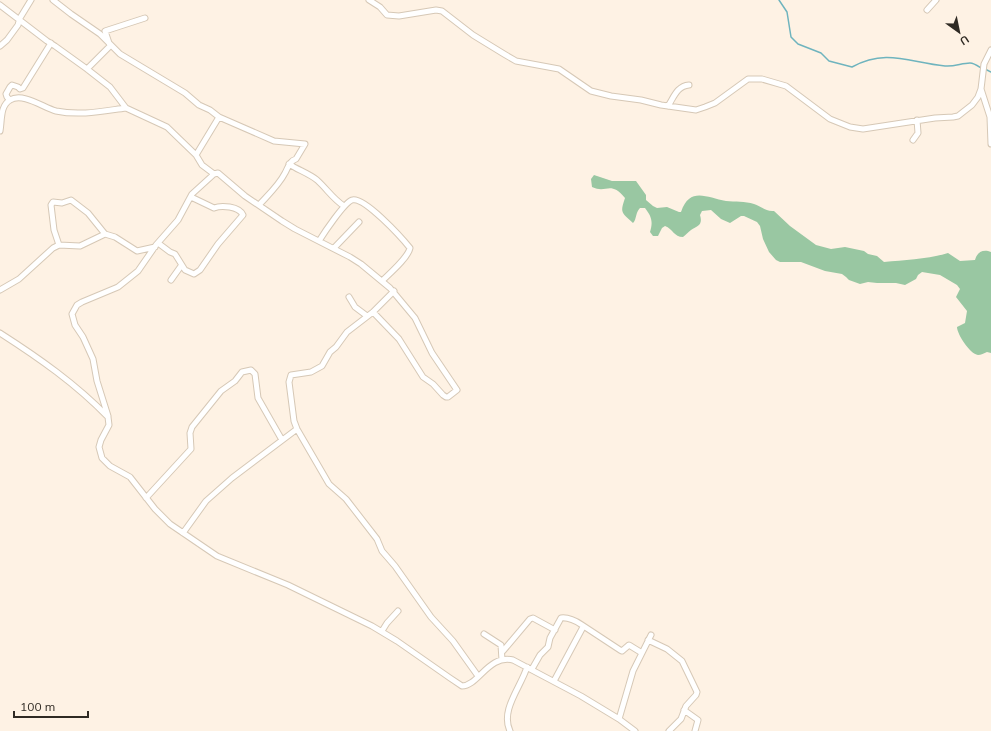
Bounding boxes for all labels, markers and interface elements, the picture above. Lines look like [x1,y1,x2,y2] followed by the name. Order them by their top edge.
[939,12,979,52] north arrow
[957,32,972,48] text: U
[14,693,88,719] scale bar
[20,699,55,714] text: 100 m

